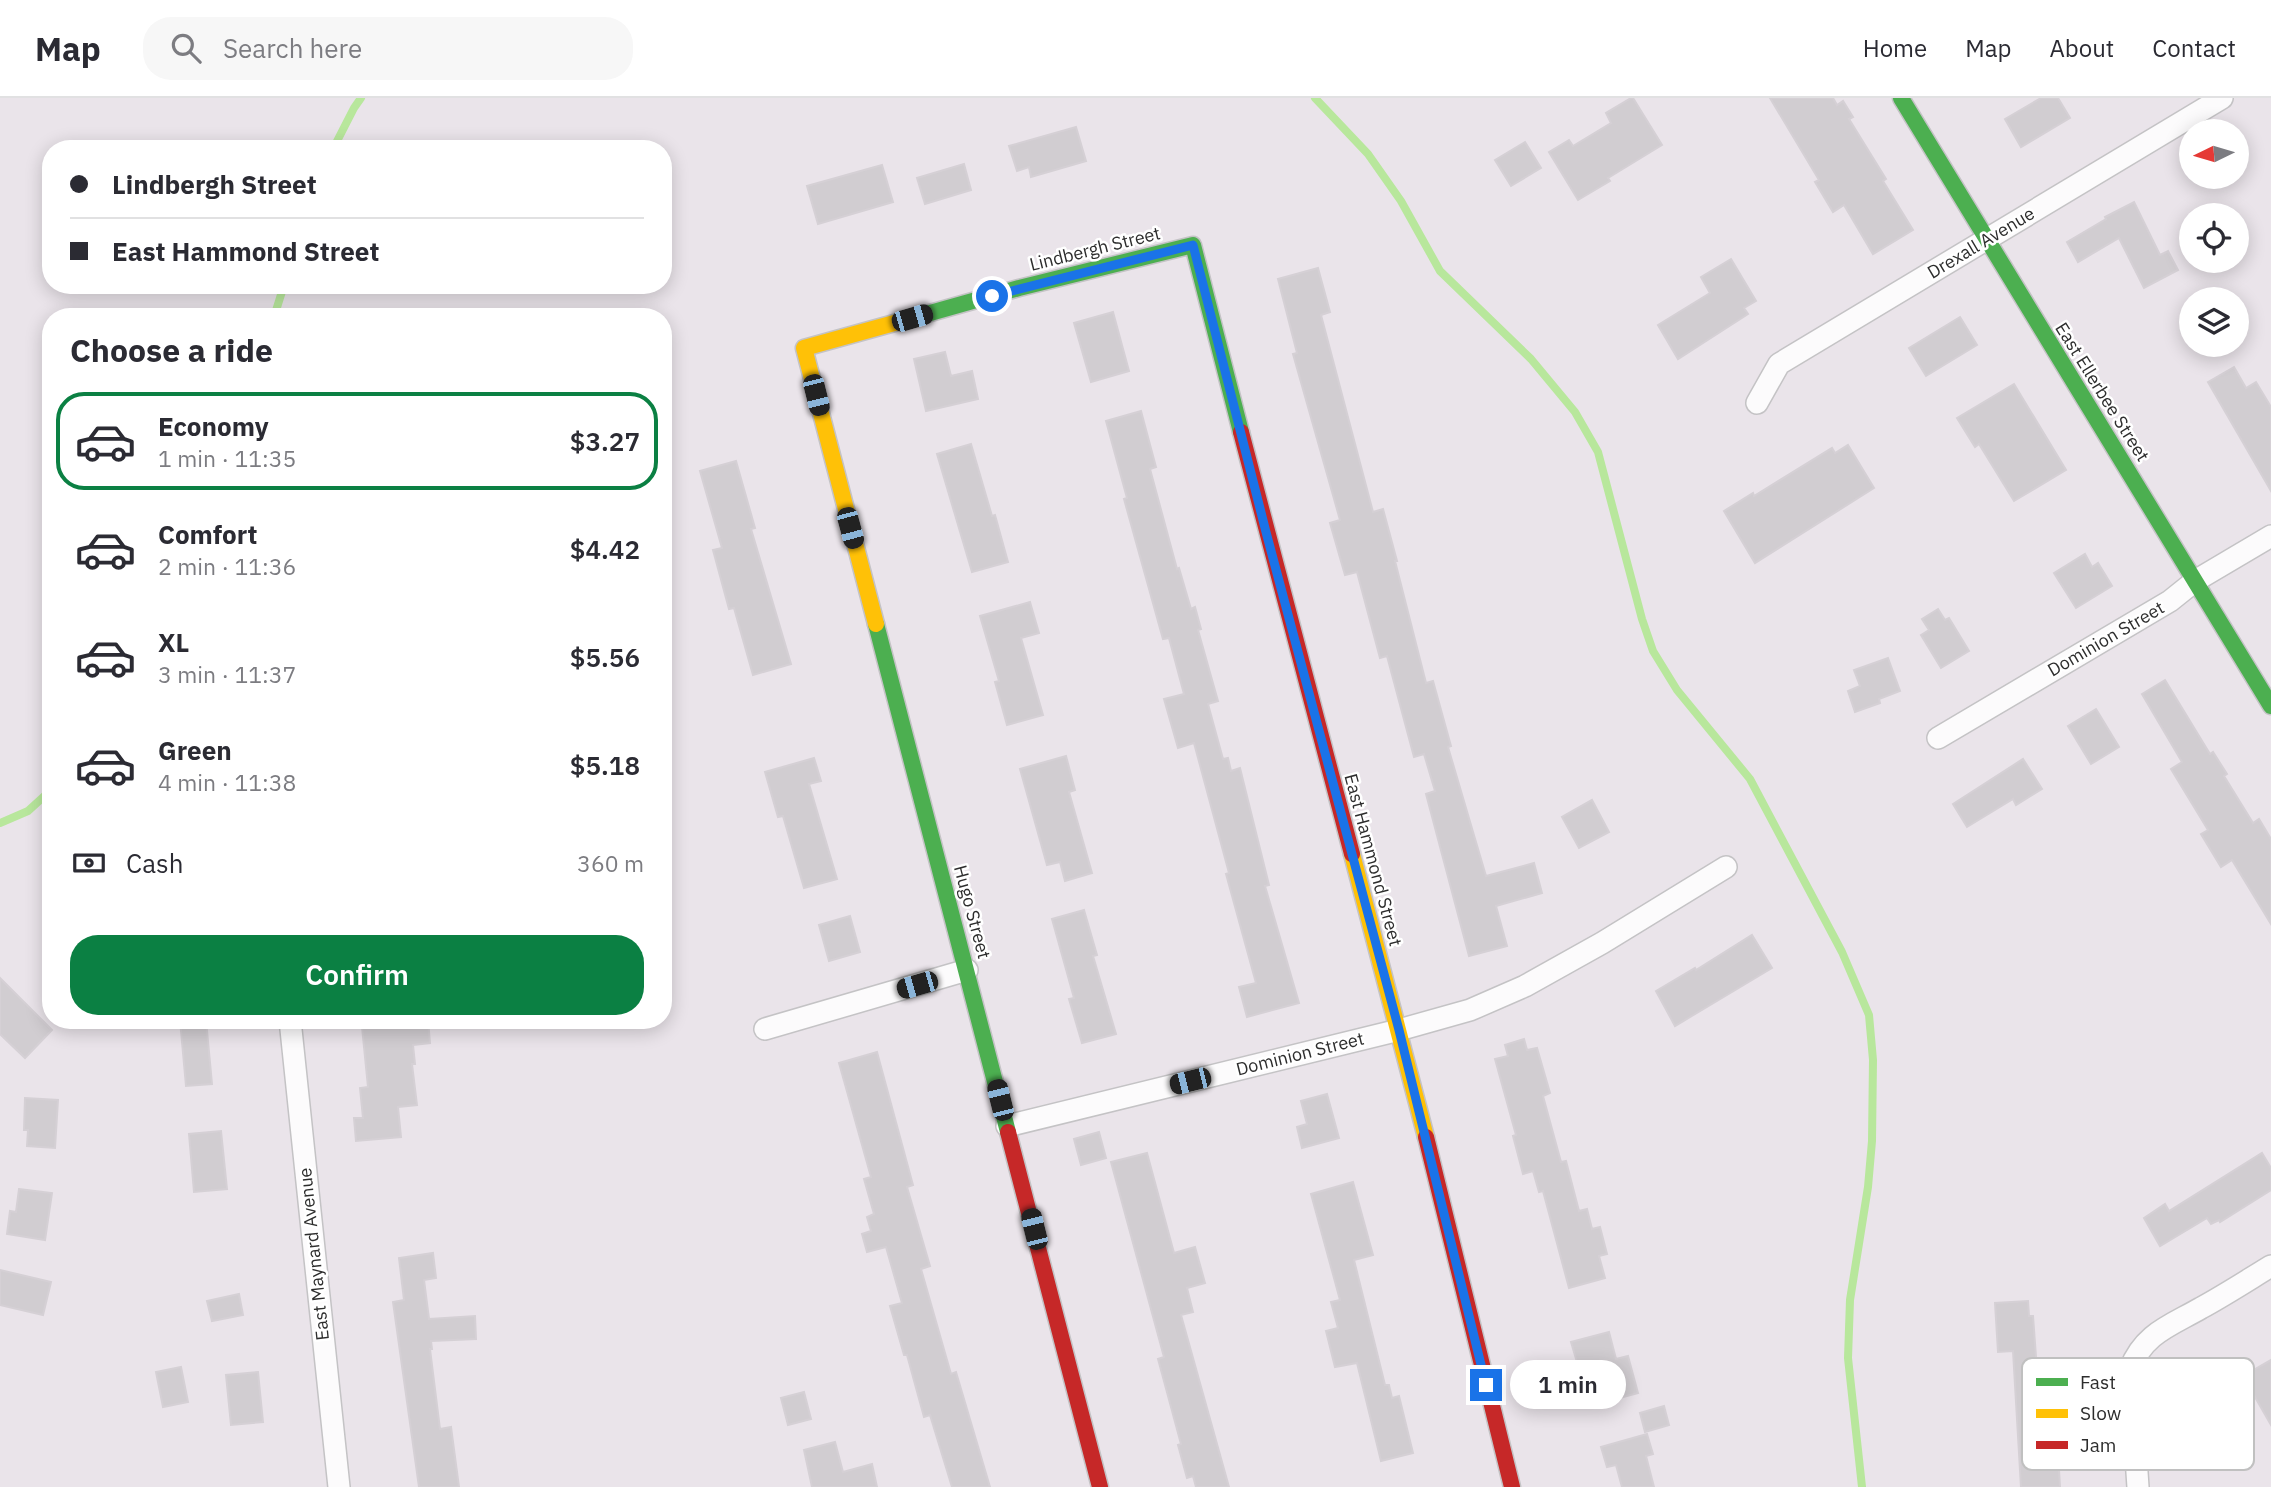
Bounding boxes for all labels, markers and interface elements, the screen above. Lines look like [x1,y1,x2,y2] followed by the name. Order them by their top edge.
[143,17,633,80] search box
[35,27,101,70] text: Map
[167,29,205,67] icon: search
[223,31,362,65] text: Search here
[1863,32,1927,64] text: Home
[1965,32,2011,64] text: Map
[2049,32,2114,64] text: About
[2152,32,2236,64] text: Contact
[2179,119,2249,189] north arrow
[2179,119,2249,357] map controls
[112,167,317,201] text: Lindbergh Street
[1923,201,2039,284] street label: Drexall Avenue
[2179,203,2249,273] button: locate
[1027,221,1163,276] street label: Lindbergh Street
[112,234,379,268] text: East Hammond Street
[976,280,1008,312] route start
[2179,287,2249,357] button: layers
[889,302,936,334] car
[2050,318,2155,466] street label: East Ellerbee Street
[70,329,273,371] text: Choose a ride
[801,372,832,418] car
[158,409,269,443] text: Economy
[74,410,137,473] icon: car
[570,424,640,458] text: $3.27
[158,443,296,473] text: 1 min · 11:35
[835,505,866,551] car
[158,517,257,551] text: Comfort
[74,518,137,581] icon: car
[570,532,640,566] text: $4.42
[158,551,296,581] text: 2 min · 11:36
[2043,596,2168,681] street label: Dominion Street
[158,625,189,659] text: XL
[74,626,137,689] icon: car
[570,640,640,674] text: $5.56
[158,659,296,689] text: 3 min · 11:37
[158,733,232,767] text: Green
[74,734,137,797] icon: car
[570,748,640,782] text: $5.18
[158,767,296,797] text: 4 min · 11:38
[1339,771,1408,949] street label: East Hammond Street
[70,844,108,882] icon: cash
[126,846,183,880] text: Cash
[577,848,644,878] text: 360 m
[949,862,996,961] street label: Hugo Street
[70,935,644,1015] button: Confirm
[894,969,941,1001] car
[1234,1027,1366,1081] street label: Dominion Street
[1168,1066,1213,1096] car
[985,1077,1016,1123] car
[293,1166,334,1342] street label: East Maynard Avenue
[1019,1206,1050,1252] car
[2022,1358,2254,1470] legend
[1510,1360,1626,1410] callout: 1 min
[1470,1369,1502,1401] route end
[1538,1369,1598,1399] text: 1 min
[2080,1370,2116,1394] text: Fast
[2080,1401,2121,1425] text: Slow
[2080,1433,2116,1457] text: Jam

